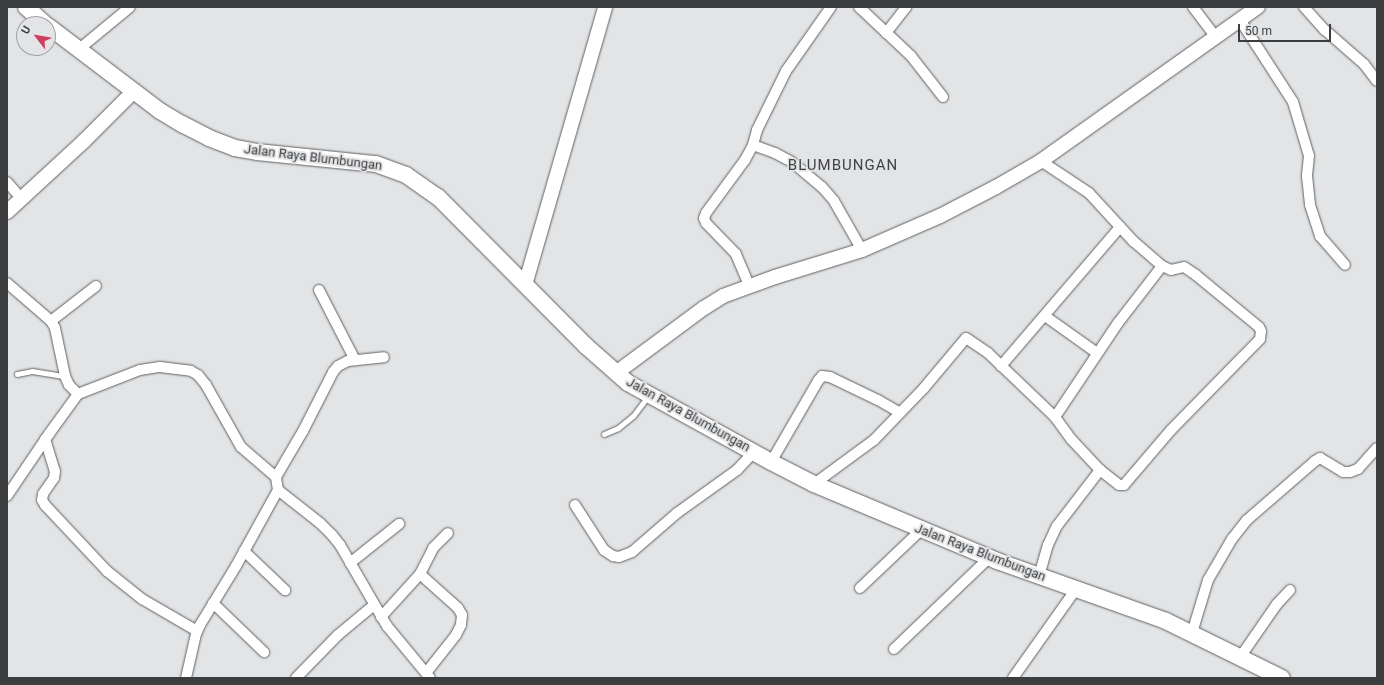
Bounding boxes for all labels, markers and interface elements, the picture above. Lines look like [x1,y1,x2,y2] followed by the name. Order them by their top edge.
[16,16,56,56] north arrow
[1240,16,1333,42] scale bar
[19,24,34,37] text: U
[1245,24,1272,38] text: 50 m
[243,142,383,174] street label: Jalan Raya Blumbungan
[788,157,898,175] district label: BLUMBUNGAN
[623,374,753,456] street label: Jalan Raya Blumbungan
[912,521,1048,585] street label: Jalan Raya Blumbungan

